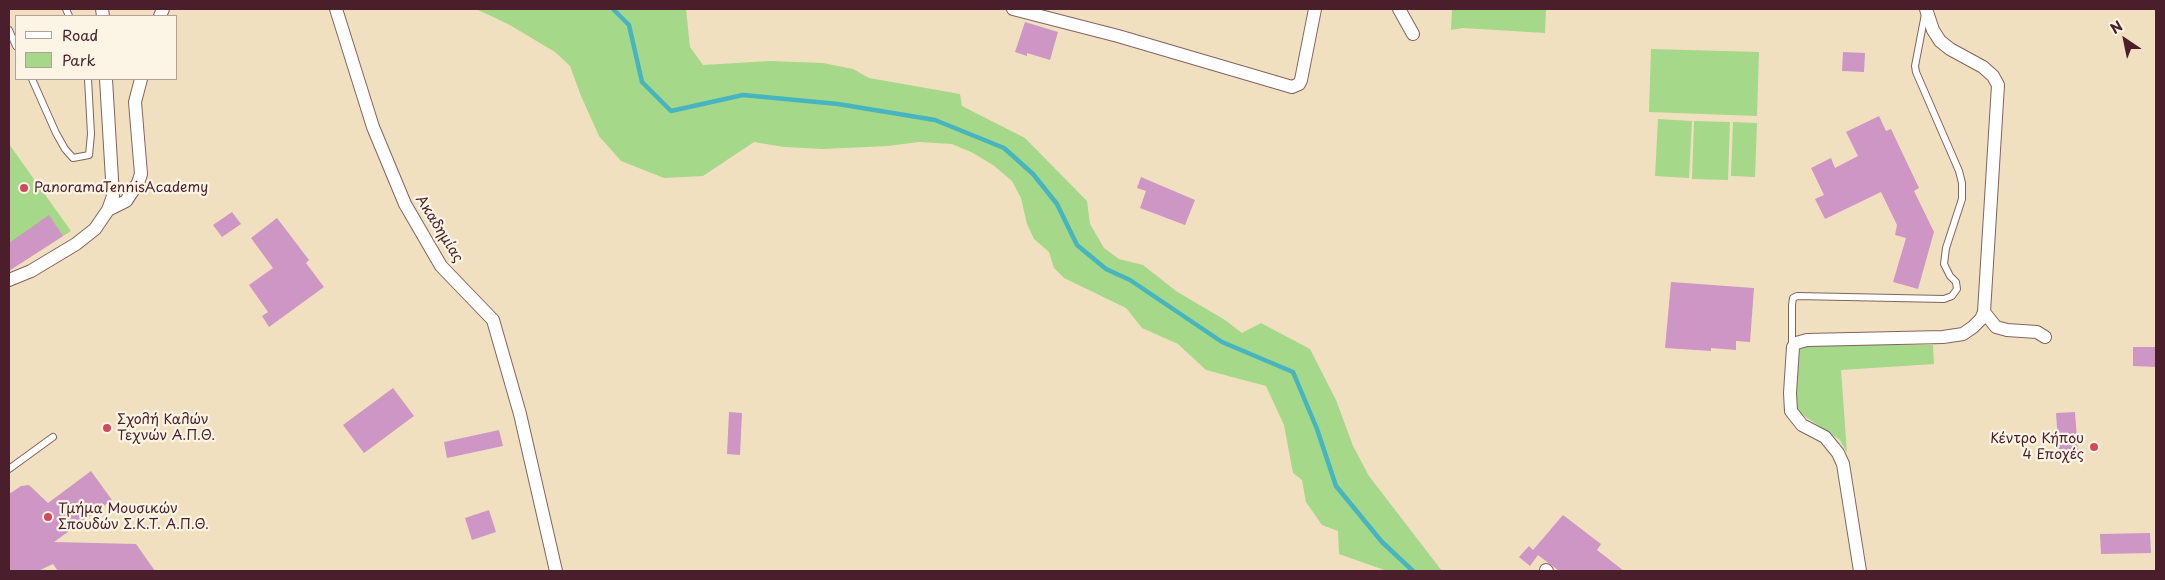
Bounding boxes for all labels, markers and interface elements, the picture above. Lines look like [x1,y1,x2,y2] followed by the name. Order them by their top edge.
[15,15,178,80] legend
[2100,15,2150,65] north arrow
[2106,15,2127,39] text: N
[62,23,98,46] text: Road
[62,48,96,71] text: Park
[34,180,208,196] place label: PanoramaTennisAcademy
[18,182,30,194] marker: PanoramaTennisAcademy
[412,192,466,266] street label: Ακαδημίας
[117,412,215,444] place label: Σχολή Καλών Τεχνών Α.Π.Θ.
[101,422,113,434] marker: Σχολή Καλών Τεχνών Α.Π.Θ.
[1990,431,2084,464] place label: Κέντρο Κήπου 4 Εποχές
[2088,441,2100,453] marker: Κέντρο Κήπου 4 Εποχές
[58,501,209,534] place label: Τμήμα Μουσικών Σπουδών Σ.Κ.Τ. Α.Π.Θ.
[42,511,54,523] marker: Τμήμα Μουσικών Σπουδών Σ.Κ.Τ. Α.Π.Θ.

